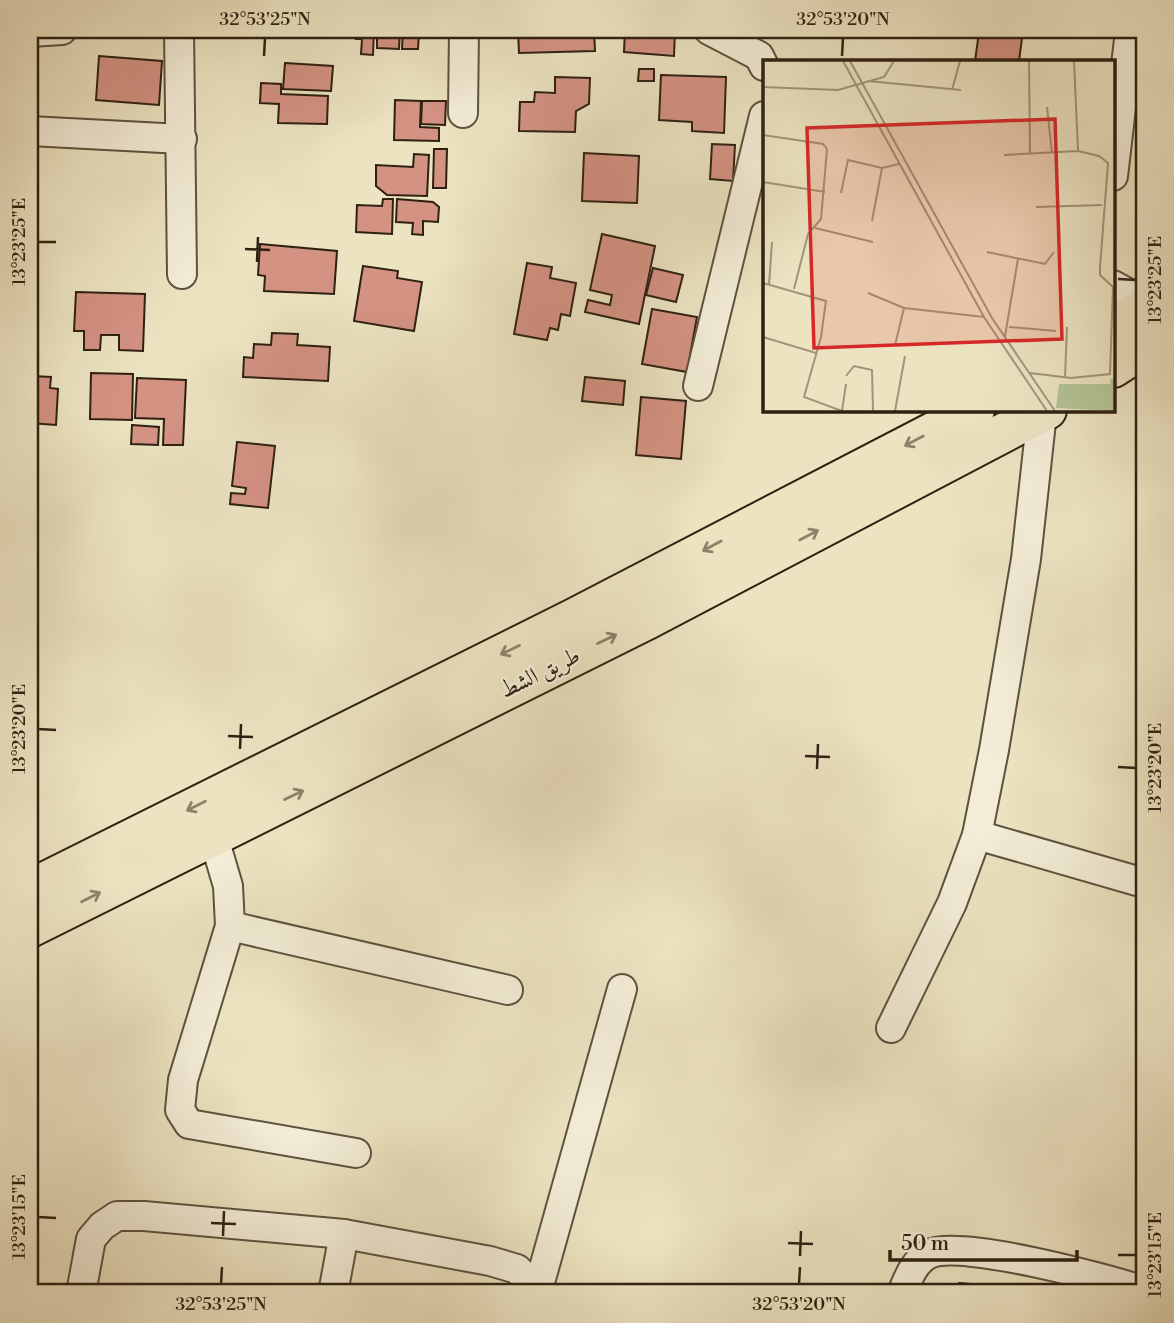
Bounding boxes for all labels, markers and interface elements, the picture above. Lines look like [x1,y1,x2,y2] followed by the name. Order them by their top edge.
[219,8,311,31] text: 32°53'25"N
[796,8,890,31] text: 32°53'20"N
[763,60,1114,411] inset map
[8,198,31,286] text: 13°23'25"E
[1144,236,1167,324] text: 13°23'25"E
[904,435,925,448] one-way arrow
[798,527,819,541] one-way arrow
[703,540,723,554] one-way arrow
[596,632,617,646] one-way arrow
[495,642,585,704] street label: طريق الشط
[500,644,521,657] one-way arrow
[8,684,31,774] text: 13°23'20"E
[1144,723,1167,813] text: 13°23'20"E
[283,788,304,802] one-way arrow
[187,799,207,813] one-way arrow
[80,890,101,904] one-way arrow
[8,1174,31,1260] text: 13°23'15"E
[1144,1212,1167,1298] text: 13°23'15"E
[890,1218,1078,1262] scale bar
[901,1231,949,1257] text: 50 m
[175,1293,267,1316] text: 32°53'25"N
[752,1293,846,1316] text: 32°53'20"N

